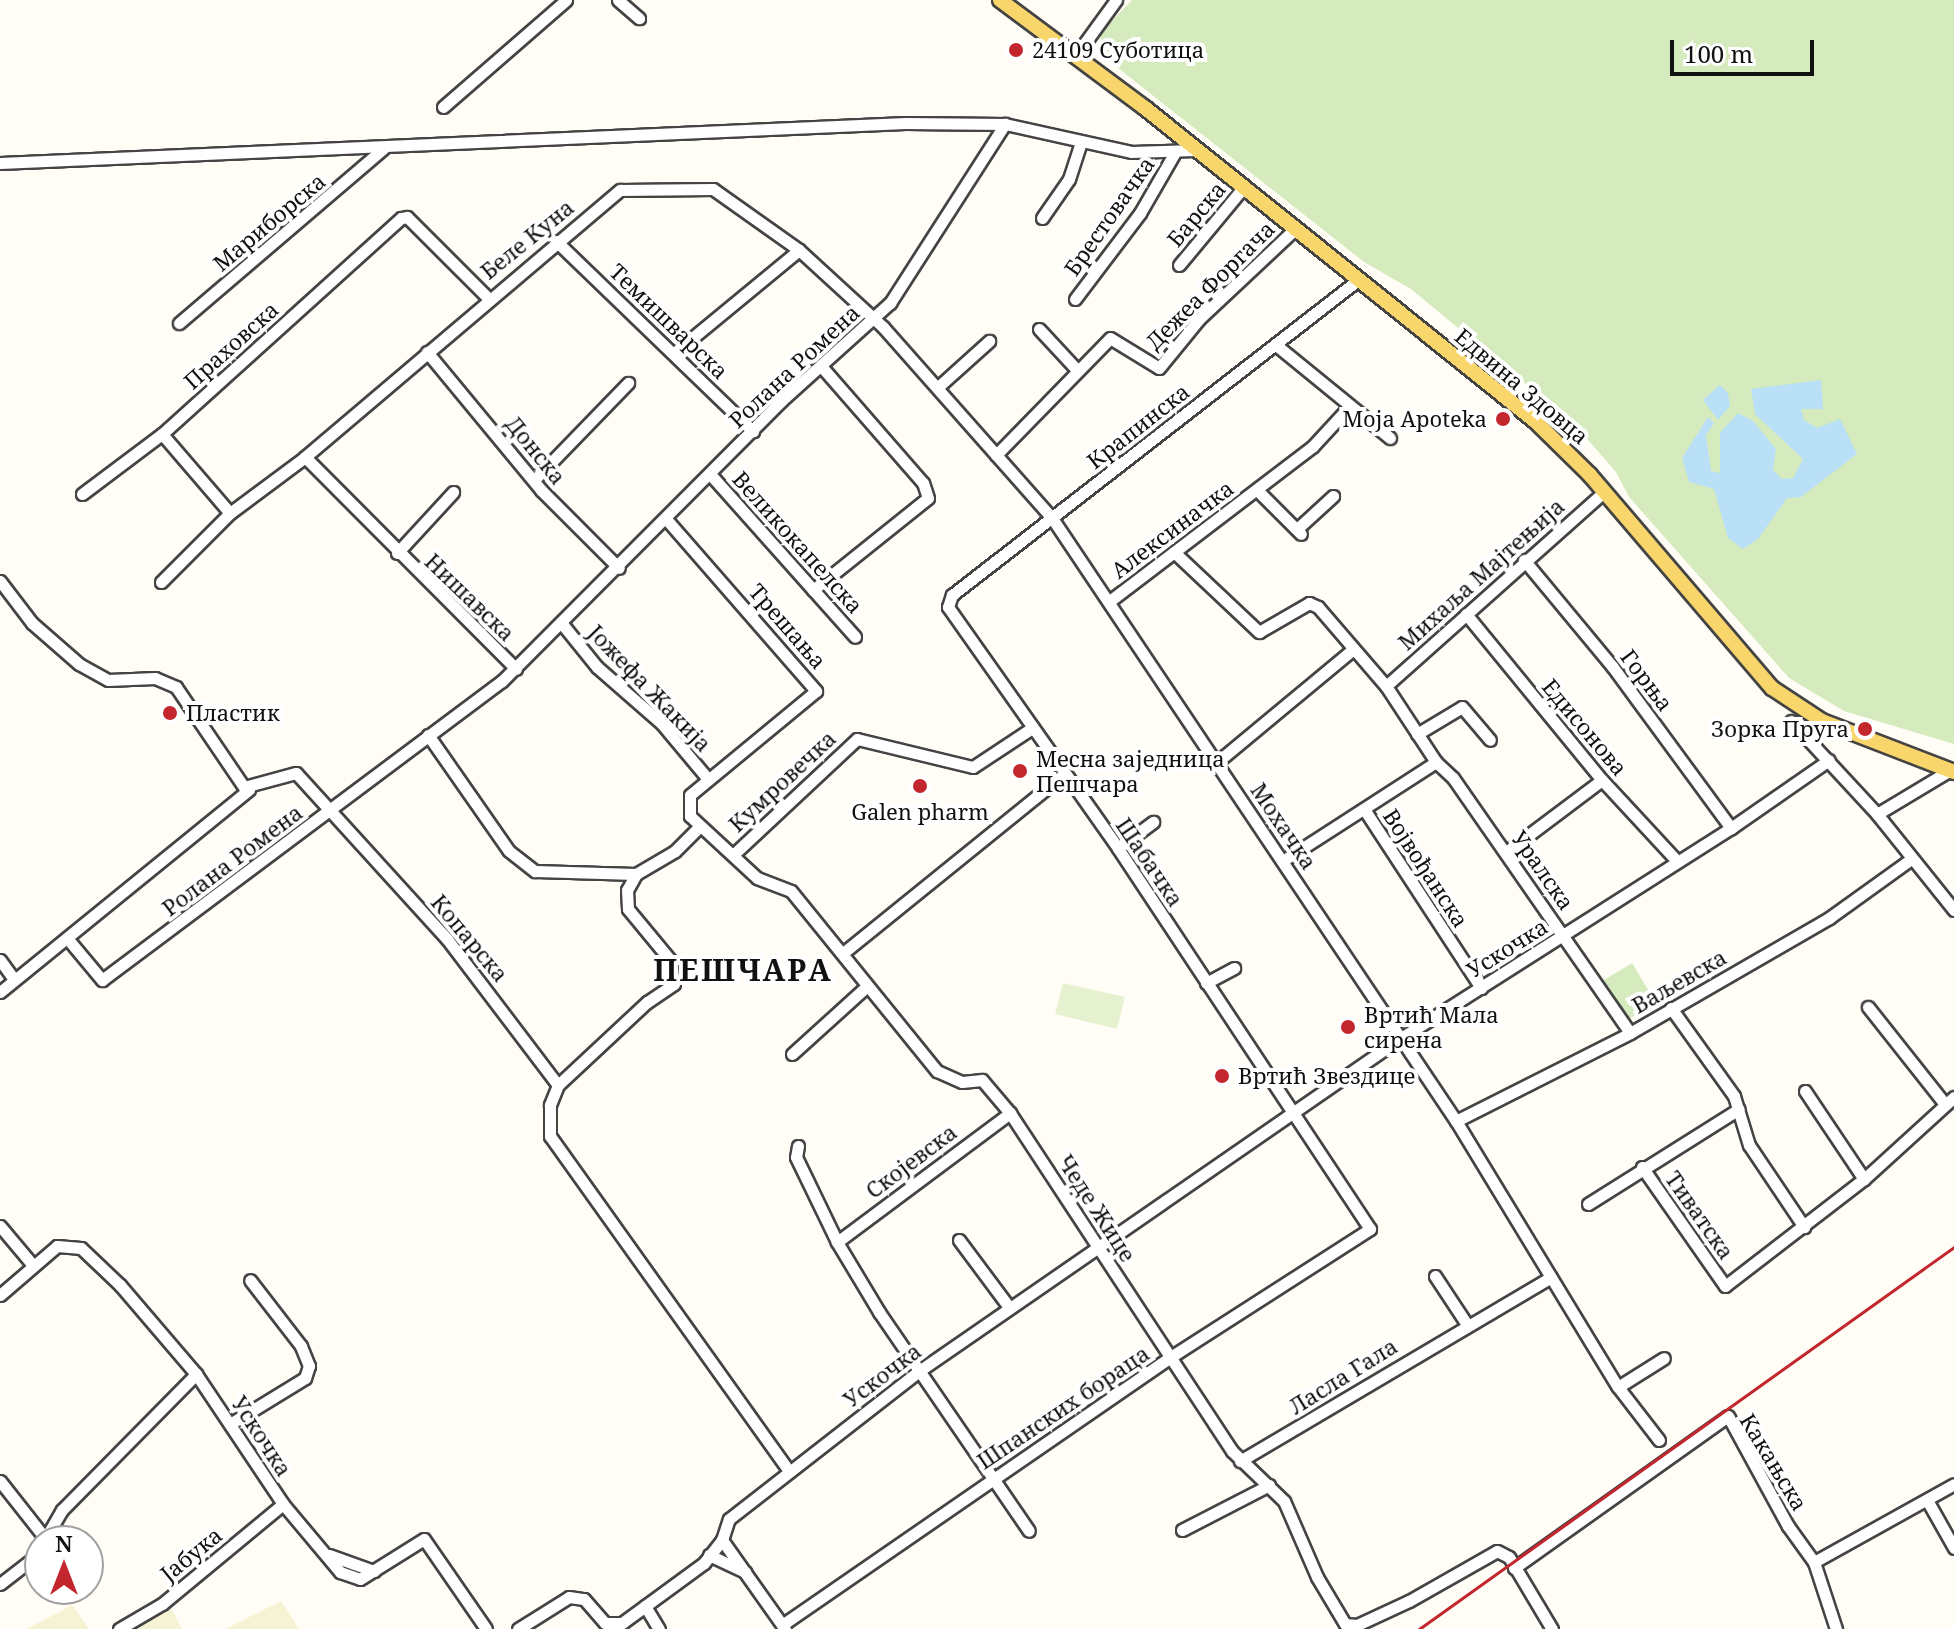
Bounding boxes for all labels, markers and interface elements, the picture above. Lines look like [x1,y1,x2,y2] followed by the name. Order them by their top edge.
[1674,24,1818,74] scale bar
[1032,37,1204,63] place label: 24109 Суботица
[1684,37,1753,70] text: 100 m
[1007,41,1025,59] marker: 24109 Суботица
[1058,151,1160,281] street label: Брестовачка
[208,167,330,277] street label: Мариборска
[1161,176,1231,252] street label: Барска
[475,194,579,284] street label: Беле Куна
[1140,215,1280,355] street label: Дежеа Форгача
[604,258,734,384] street label: Темишварска
[178,296,284,394] street label: Праховска
[723,299,865,433] street label: Ролана Ромена
[1450,323,1594,449] street label: Едвина Здовца
[1082,378,1194,474] street label: Крапинска
[1342,406,1487,432] place label: Moja Apoteka
[1494,410,1512,428] marker: Moja Apoteka
[501,411,571,489] street label: Донска
[727,466,869,618] street label: Великокапелска
[1106,474,1238,584] street label: Алексиначка
[1393,493,1569,655] street label: Михаља Мајтењија
[420,548,520,646] street label: Нишавска
[744,578,832,674] street label: Трешања
[583,619,717,757] street label: Јожефа Жакија
[1615,644,1679,716] street label: Горња
[1537,673,1633,781] street label: Едисонова
[186,700,280,726] place label: Пластик
[161,704,179,722] marker: Пластик
[1711,716,1849,742] place label: Зорка Пруга
[1856,720,1874,738] marker: Зорка Пруга
[723,725,841,837] street label: Кумровечка
[1036,745,1225,796] place label: Месна заједница Пешчара
[1011,762,1029,780] marker: Месна заједница Пешчара
[911,777,929,795] marker: Galen pharm
[1246,778,1322,874] street label: Мохачка
[157,799,307,921] street label: Ролана Ромена
[851,799,989,825] place label: Galen pharm
[1378,804,1474,932] street label: Војвођанска
[1111,813,1189,911] street label: Шабачка
[1506,825,1580,915] street label: Уралска
[426,889,514,987] street label: Копарска
[1462,913,1552,983] street label: Ускочка
[1627,943,1731,1019] street label: Ваљевска
[653,952,833,988] district label: ПЕШЧАРА
[1364,1001,1499,1052] place label: Вртић Мала сирена
[1339,1018,1357,1036] marker: Вртић Мала сирена
[1238,1063,1415,1089] place label: Вртић Звездице
[1213,1067,1231,1085] marker: Вртић Звездице
[860,1118,962,1204] street label: Скојевска
[1053,1150,1141,1266] street label: Чеде Жице
[1660,1166,1740,1264] street label: Тиватска
[1284,1332,1402,1420] street label: Ласла Гала
[838,1337,926,1413] street label: Ускочка
[972,1340,1154,1474] street label: Шпанских бораца
[226,1391,298,1481] street label: Ускочка
[1735,1409,1813,1515] street label: Какањска
[155,1521,227,1587] street label: Јабука
[24,1525,104,1605] north arrow
[55,1528,73,1558] text: N

